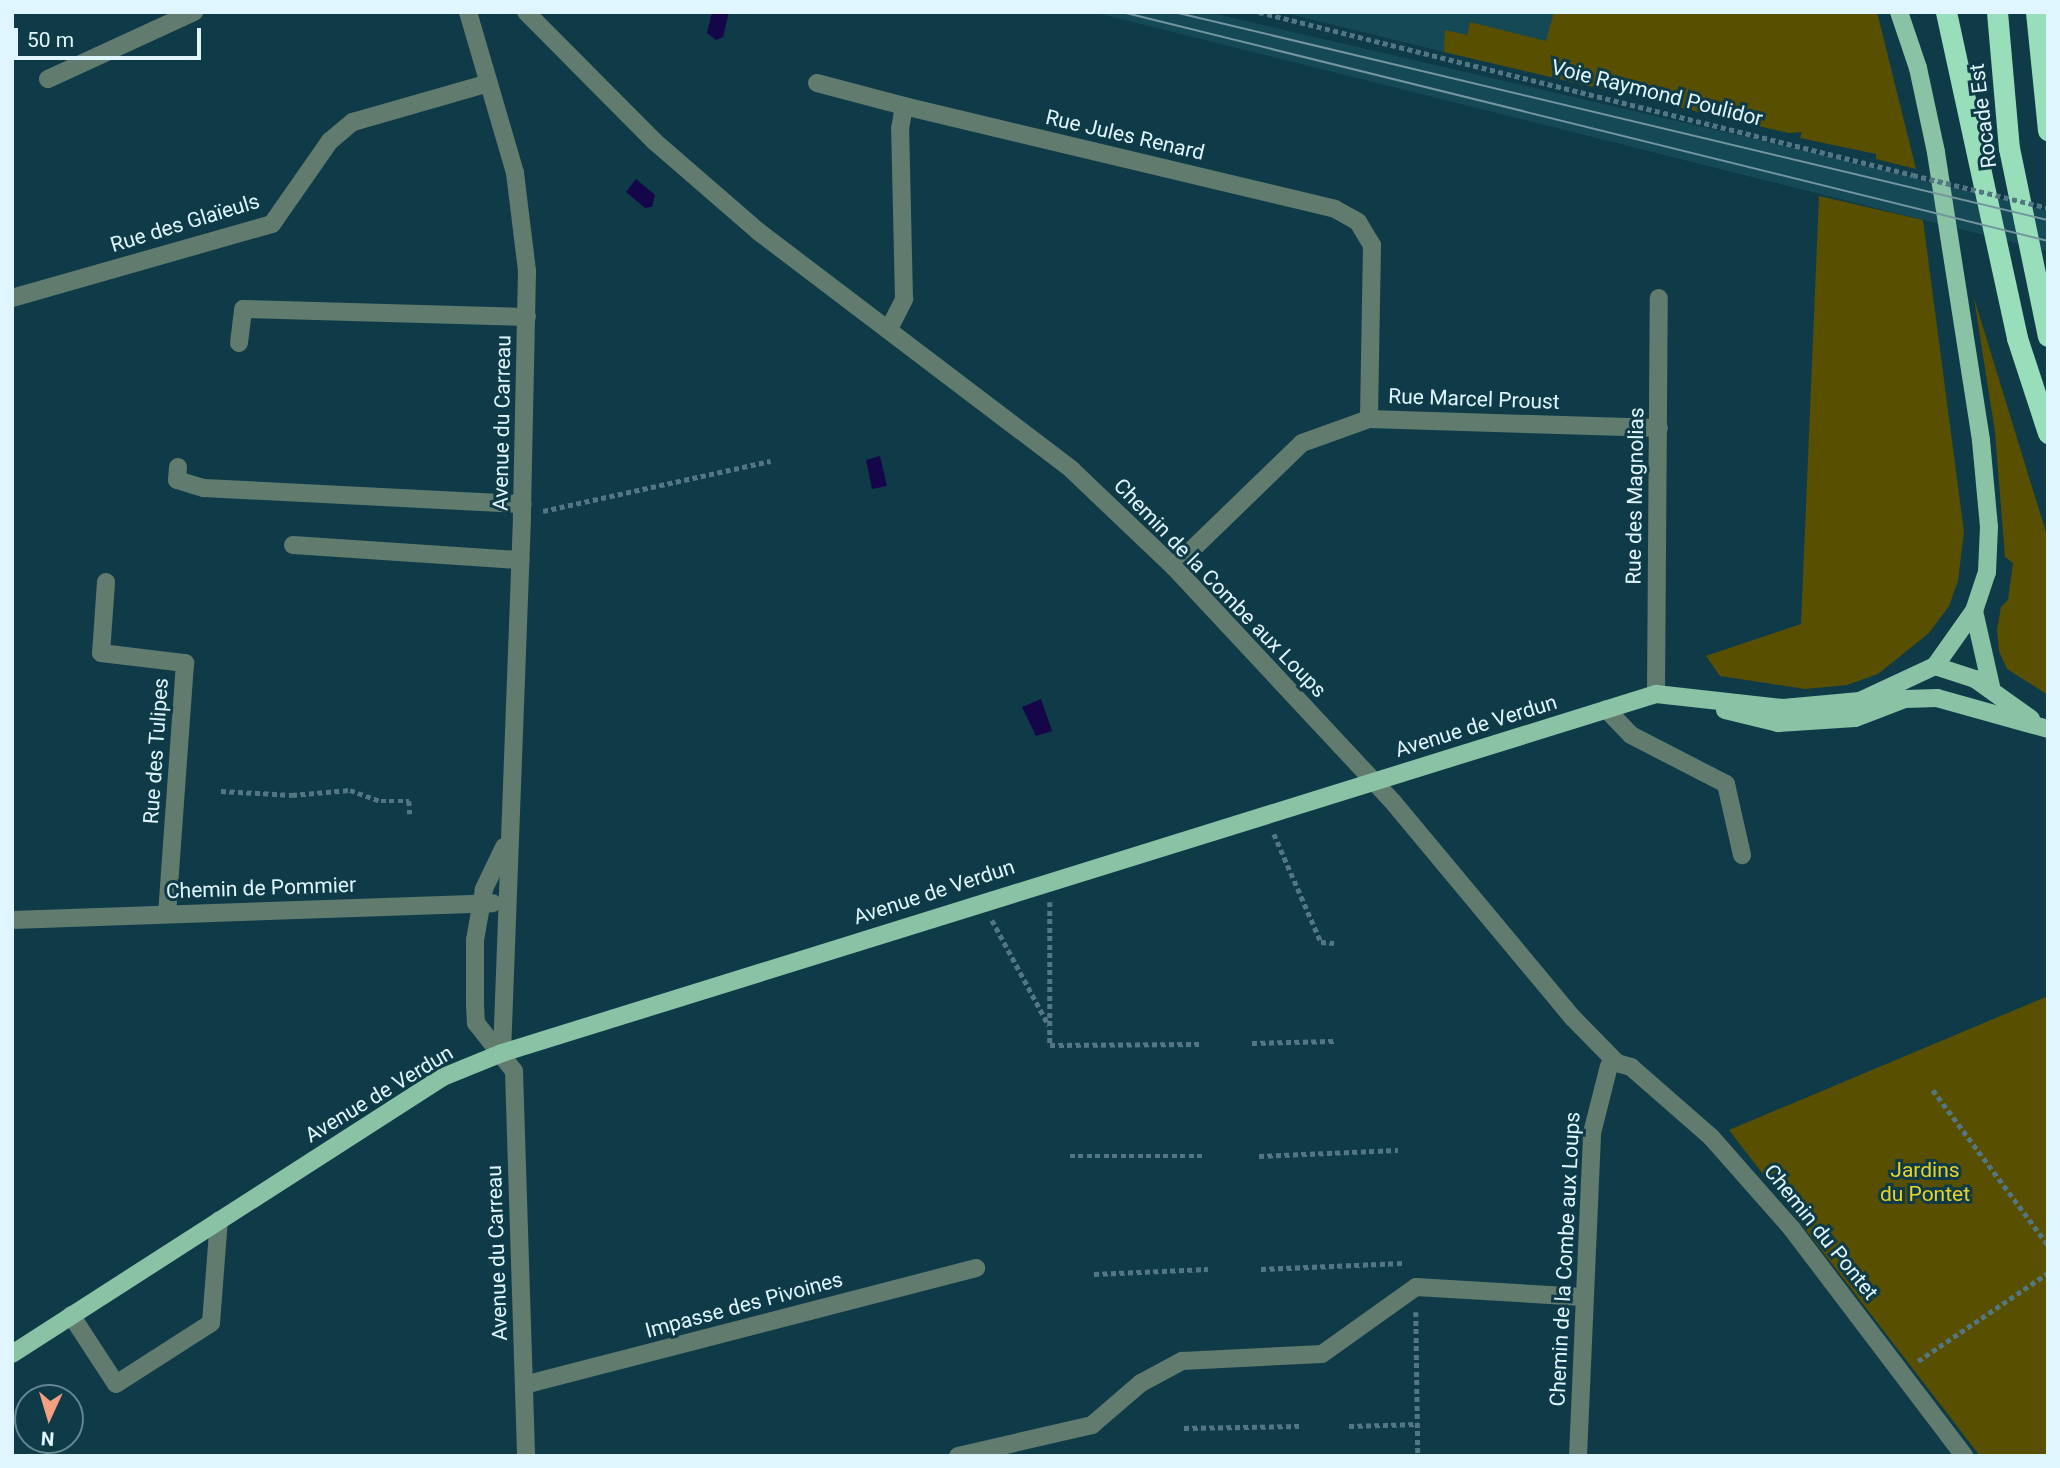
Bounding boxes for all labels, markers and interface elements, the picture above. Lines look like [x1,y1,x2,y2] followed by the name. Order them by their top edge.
[18,14,205,58] scale bar
[27,28,74,52] text: 50 m
[1549,54,1765,132] street label: Voie Raymond Poulidor
[1964,62,2002,170] street label: Rocade Est
[1043,104,1207,166] street label: Rue Jules Renard
[107,188,263,258] street label: Rue des Glaïeuls
[488,335,516,511] street label: Avenue du Carreau
[1388,383,1560,415] street label: Rue Marcel Proust
[1621,407,1649,585] street label: Rue des Magnolias
[1108,473,1332,703] street label: Chemin de la Combe aux Loups
[138,677,174,825] street label: Rue des Tulipes
[1392,689,1560,763] street label: Avenue de Verdun
[850,854,1018,930] street label: Avenue de Verdun
[166,872,356,904] street label: Chemin de Pommier
[300,1040,458,1148] street label: Avenue de Verdun
[1545,1111,1585,1407] street label: Chemin de la Combe aux Loups
[1880,1157,1970,1207] park label: Jardins du Pontet
[1759,1159,1883,1305] street label: Chemin du Pontet
[481,1165,513,1341] street label: Avenue du Carreau
[642,1267,846,1343] street label: Impasse des Pivoines
[14,1384,84,1454] north arrow
[40,1427,55,1450] text: N

